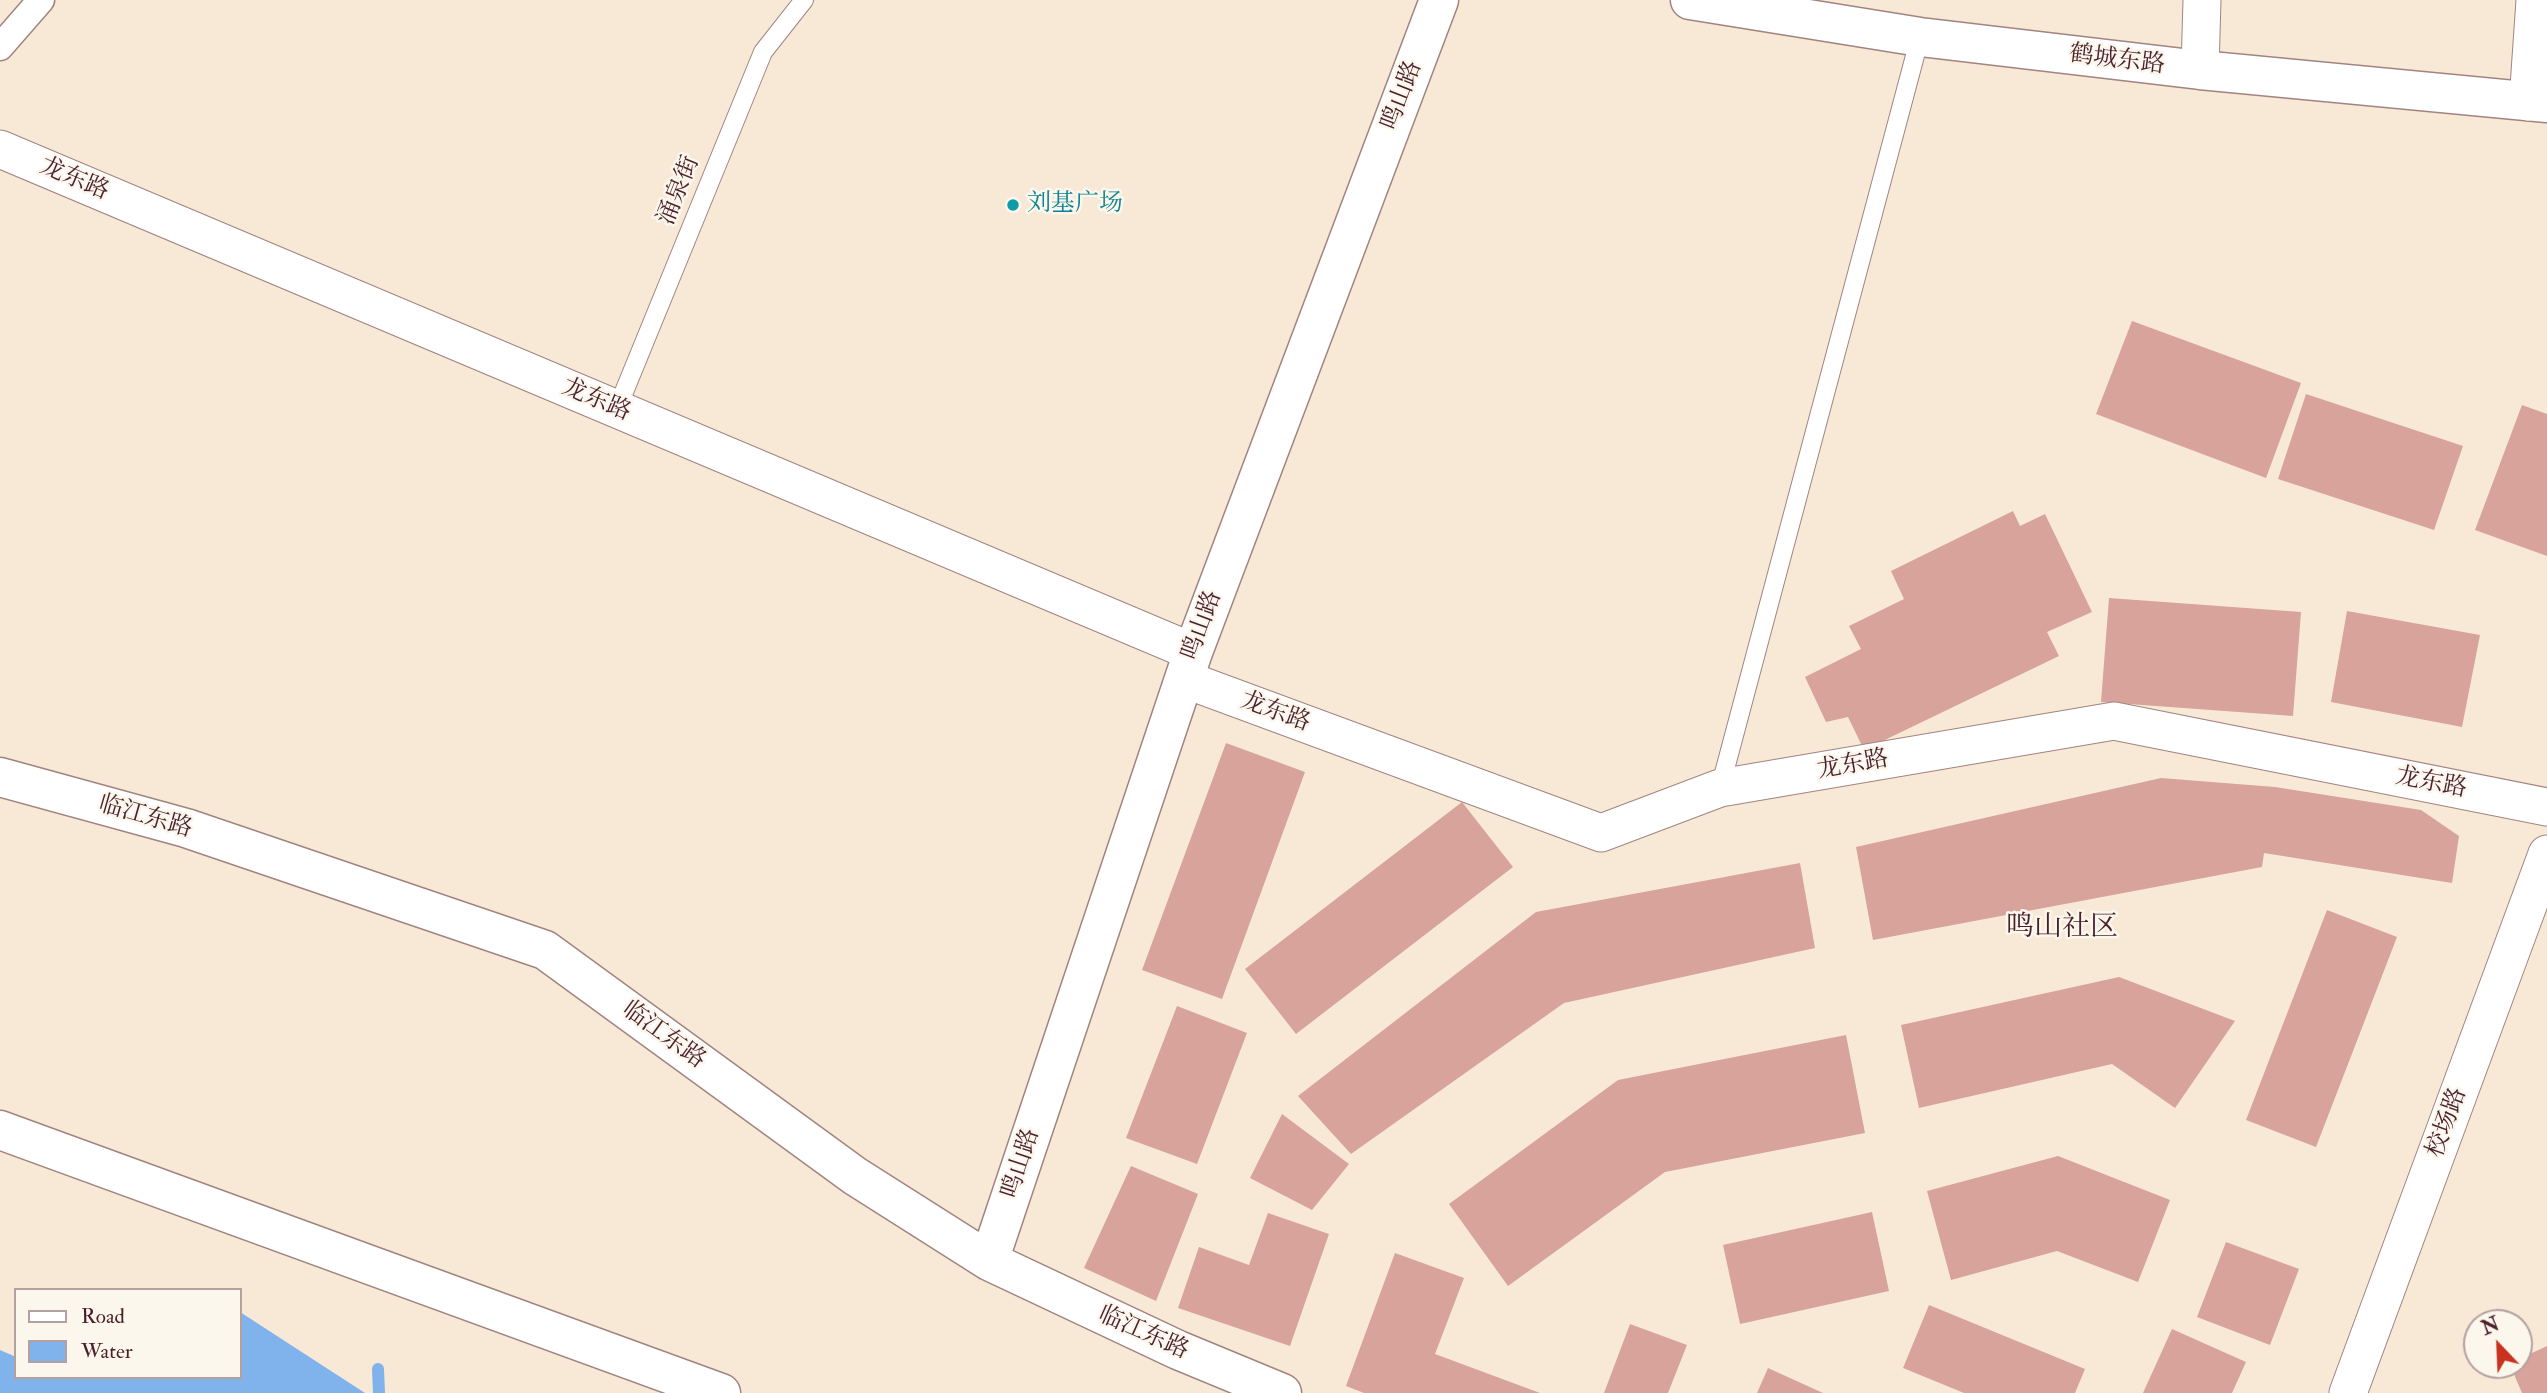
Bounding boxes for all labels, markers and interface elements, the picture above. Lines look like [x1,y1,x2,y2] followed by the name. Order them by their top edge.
[2068,41,2166,81] street label: 鹤城东路
[1377,57,1429,135] street label: 鸣山路
[653,152,707,230] street label: 涌泉街
[35,153,113,207] street label: 龙东路
[1027,191,1123,219] place label: 刘基广场
[1005,197,1021,213] marker: 刘基广场
[557,374,635,428] street label: 龙东路
[1177,587,1229,665] street label: 鸣山路
[1236,687,1314,739] street label: 龙东路
[1815,746,1891,786] street label: 龙东路
[2393,763,2469,805] street label: 龙东路
[95,791,195,845] street label: 临江东路
[2006,912,2118,946] district label: 鸣山社区
[616,996,710,1076] street label: 临江东路
[2422,1084,2474,1162] street label: 校场路
[997,1125,1047,1203] street label: 鸣山路
[14,1288,242,1379] legend
[1093,1301,1193,1367] street label: 临江东路
[81,1303,125,1330] text: Road
[2463,1309,2533,1379] north arrow
[2478,1312,2503,1341] text: N
[81,1338,133,1365] text: Water

